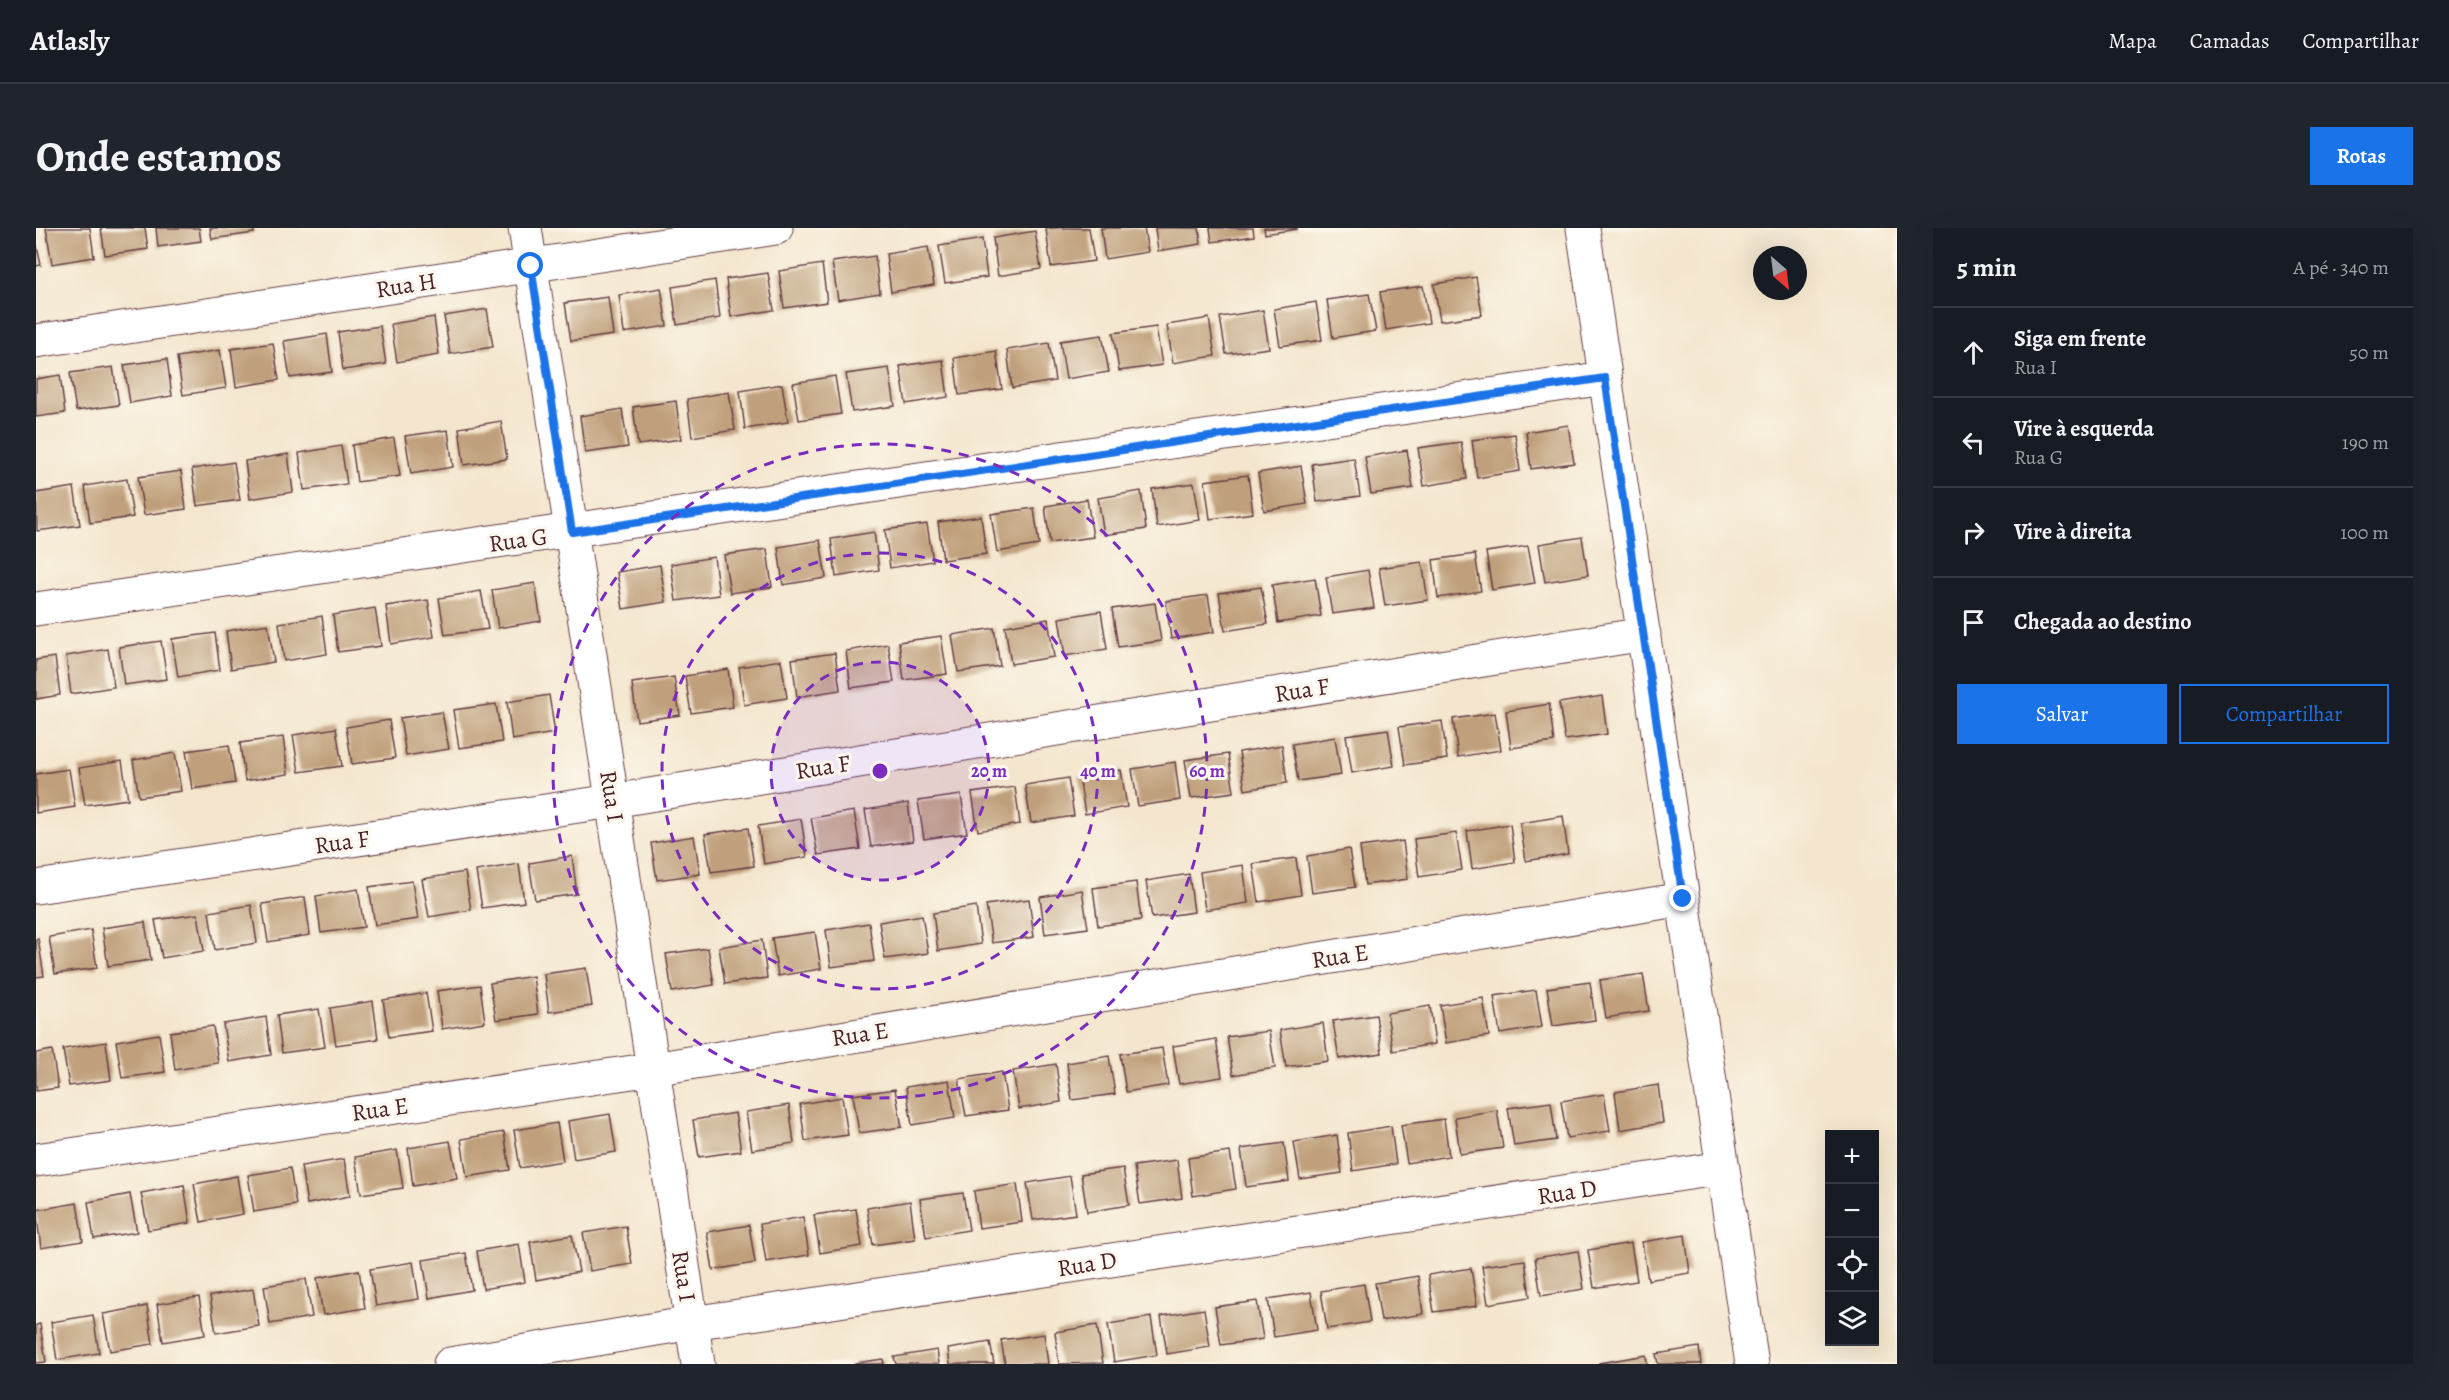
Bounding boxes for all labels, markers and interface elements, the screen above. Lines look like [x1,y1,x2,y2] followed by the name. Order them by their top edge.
[30,22,109,60] text: Atlasly
[2108,27,2157,55] text: Mapa
[2190,27,2269,55] text: Camadas
[2302,27,2419,55] text: Compartilhar
[2310,127,2413,185] button: Rotas
[36,128,282,185] text: Onde estamos
[1753,246,1807,300] north arrow
[1957,250,2017,285] text: 5 min
[517,252,543,278] route start
[2293,254,2389,281] text: A pé · 340 m
[373,264,439,306] street label: Rua H
[2014,324,2146,354] text: Siga em frente
[1957,336,1990,369] icon: ahead
[2349,339,2389,366] text: 50 m
[2014,354,2057,381] text: Rua I
[2014,414,2154,444] text: Vire à esquerda
[1957,426,1990,459] icon: left
[2342,429,2389,456] text: 190 m
[2014,444,2063,471] text: Rua G
[1957,516,1990,549] icon: right
[2014,517,2132,547] text: Vire à direita
[2340,519,2389,546] text: 100 m
[487,520,549,560] street label: Rua G
[1957,606,1990,639] icon: arrive
[2014,607,2192,637] text: Chegada ao destino
[1272,670,1332,710] street label: Rua F
[1957,684,2167,744] button: Salvar
[2179,684,2389,744] button: Compartilhar
[793,747,853,787] street label: Rua F
[971,759,1007,783] text: 20 m
[1080,759,1116,783] text: 40 m
[1189,759,1225,783] text: 60 m
[870,761,890,781] centre of rings
[592,768,632,824] street label: Rua I
[312,822,372,862] street label: Rua F
[1669,885,1695,911] route end
[1309,936,1371,976] street label: Rua E
[829,1014,891,1054] street label: Rua E
[350,1089,410,1129] street label: Rua E
[1825,1130,1879,1346] map controls
[1825,1130,1879,1184] button: +
[1535,1172,1599,1212] street label: Rua D
[1825,1184,1879,1238] button: −
[1825,1238,1879,1292] button: locate
[1055,1244,1119,1284] street label: Rua D
[664,1248,704,1304] street label: Rua I
[1825,1292,1879,1346] button: layers

